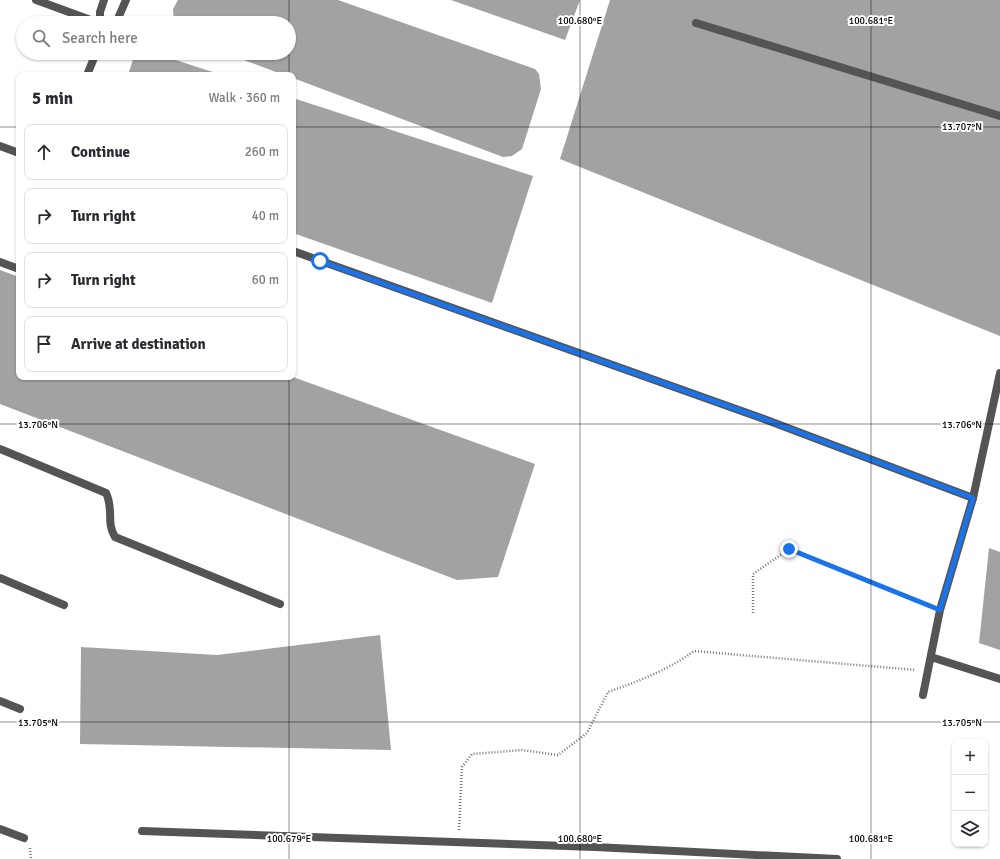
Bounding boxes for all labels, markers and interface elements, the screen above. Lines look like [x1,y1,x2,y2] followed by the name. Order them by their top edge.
[558,15,603,27] text: 100.680°E
[849,15,894,27] text: 100.681°E
[16,16,296,60] search box
[30,27,52,49] icon: search
[62,29,138,47] text: Search here
[32,88,73,109] text: 5 min
[209,90,280,106] text: Walk · 360 m
[942,121,982,133] text: 13.707°N
[33,141,55,163] icon: ahead
[71,143,130,161] text: Continue
[245,144,279,160] text: 260 m
[33,205,55,227] icon: right
[71,207,136,225] text: Turn right
[252,208,279,224] text: 40 m
[311,252,329,270] route start
[33,269,55,291] icon: right
[71,271,136,289] text: Turn right
[252,272,279,288] text: 60 m
[33,333,55,355] icon: arrive
[71,335,206,353] text: Arrive at destination
[18,419,58,431] text: 13.706°N
[942,419,982,431] text: 13.706°N
[780,540,798,558] route end
[18,717,58,729] text: 13.705°N
[942,717,982,729] text: 13.705°N
[952,739,988,847] map controls
[952,739,988,775] button: +
[952,775,988,811] button: −
[952,811,988,847] button: layers
[267,833,312,845] text: 100.679°E
[558,833,603,845] text: 100.680°E
[849,833,894,845] text: 100.681°E

